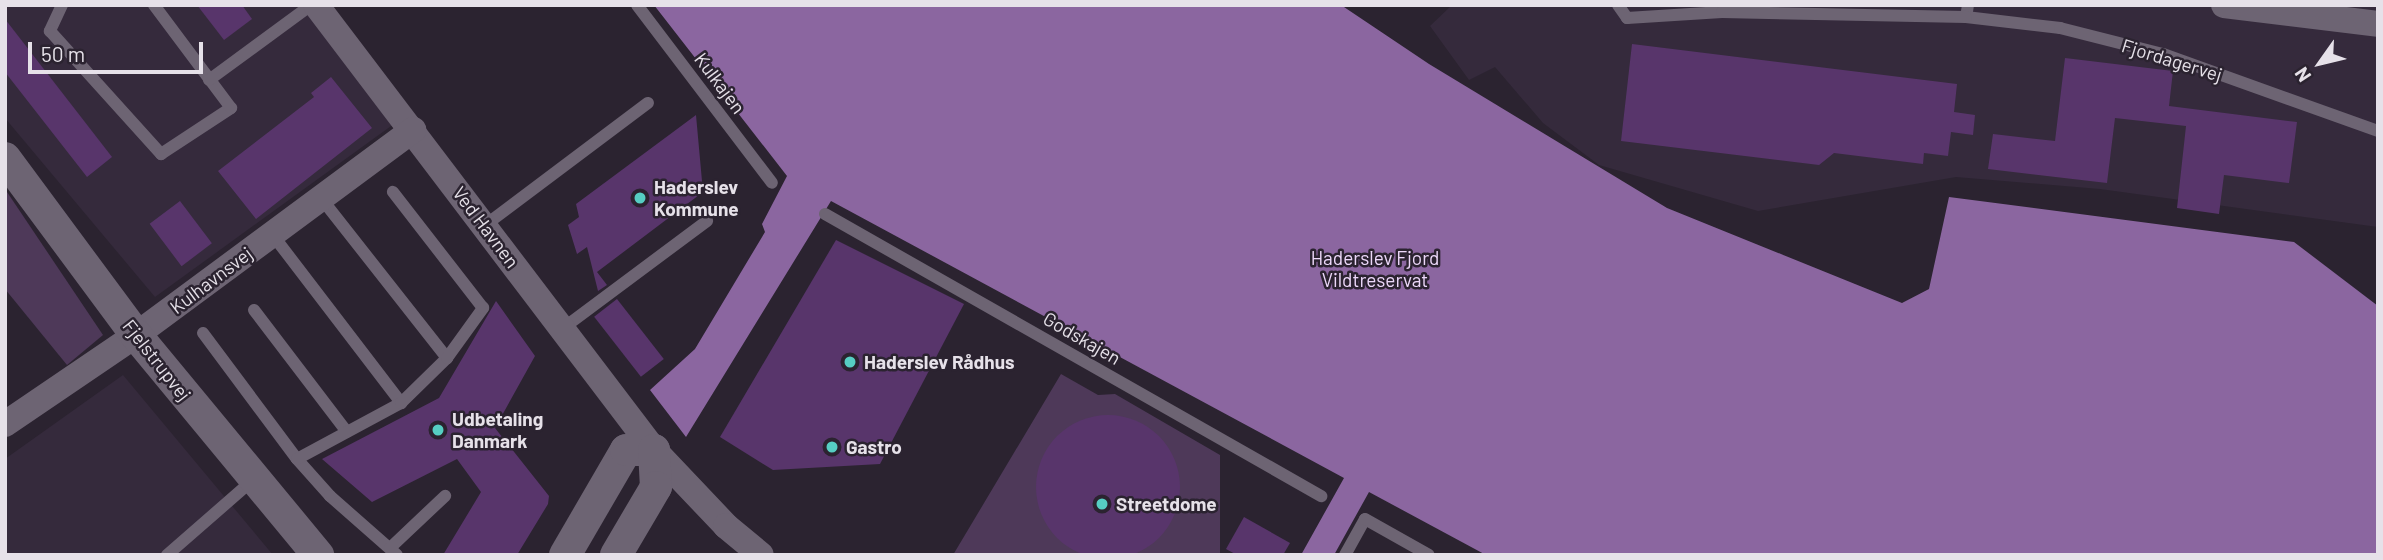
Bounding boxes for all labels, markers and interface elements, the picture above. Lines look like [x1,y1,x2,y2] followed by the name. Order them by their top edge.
[32,28,206,72] scale bar
[2285,28,2355,98] north arrow
[2119,34,2225,86] street label: Fjordagervej
[41,41,85,66] text: 50 m
[690,48,750,118] street label: Kulkajen
[2289,63,2315,87] text: N
[654,176,739,220] place label: Haderslev Kommune
[448,182,524,272] street label: Ved Havnen
[632,190,648,206] marker: Haderslev Kommune
[165,242,257,318] street label: Kulhavnsvej
[1311,247,1439,291] park label: Haderslev Fjord Vildtreservat
[1039,307,1125,369] street label: Godskajen
[118,315,196,405] street label: Fjelstrupvej
[864,351,1015,373] place label: Haderslev Rådhus
[842,354,858,370] marker: Haderslev Rådhus
[452,408,543,452] place label: Udbetaling Danmark
[430,422,446,438] marker: Udbetaling Danmark
[846,436,902,458] place label: Gastro
[824,439,840,455] marker: Gastro
[1116,493,1217,515] place label: Streetdome
[1094,496,1110,512] marker: Streetdome

